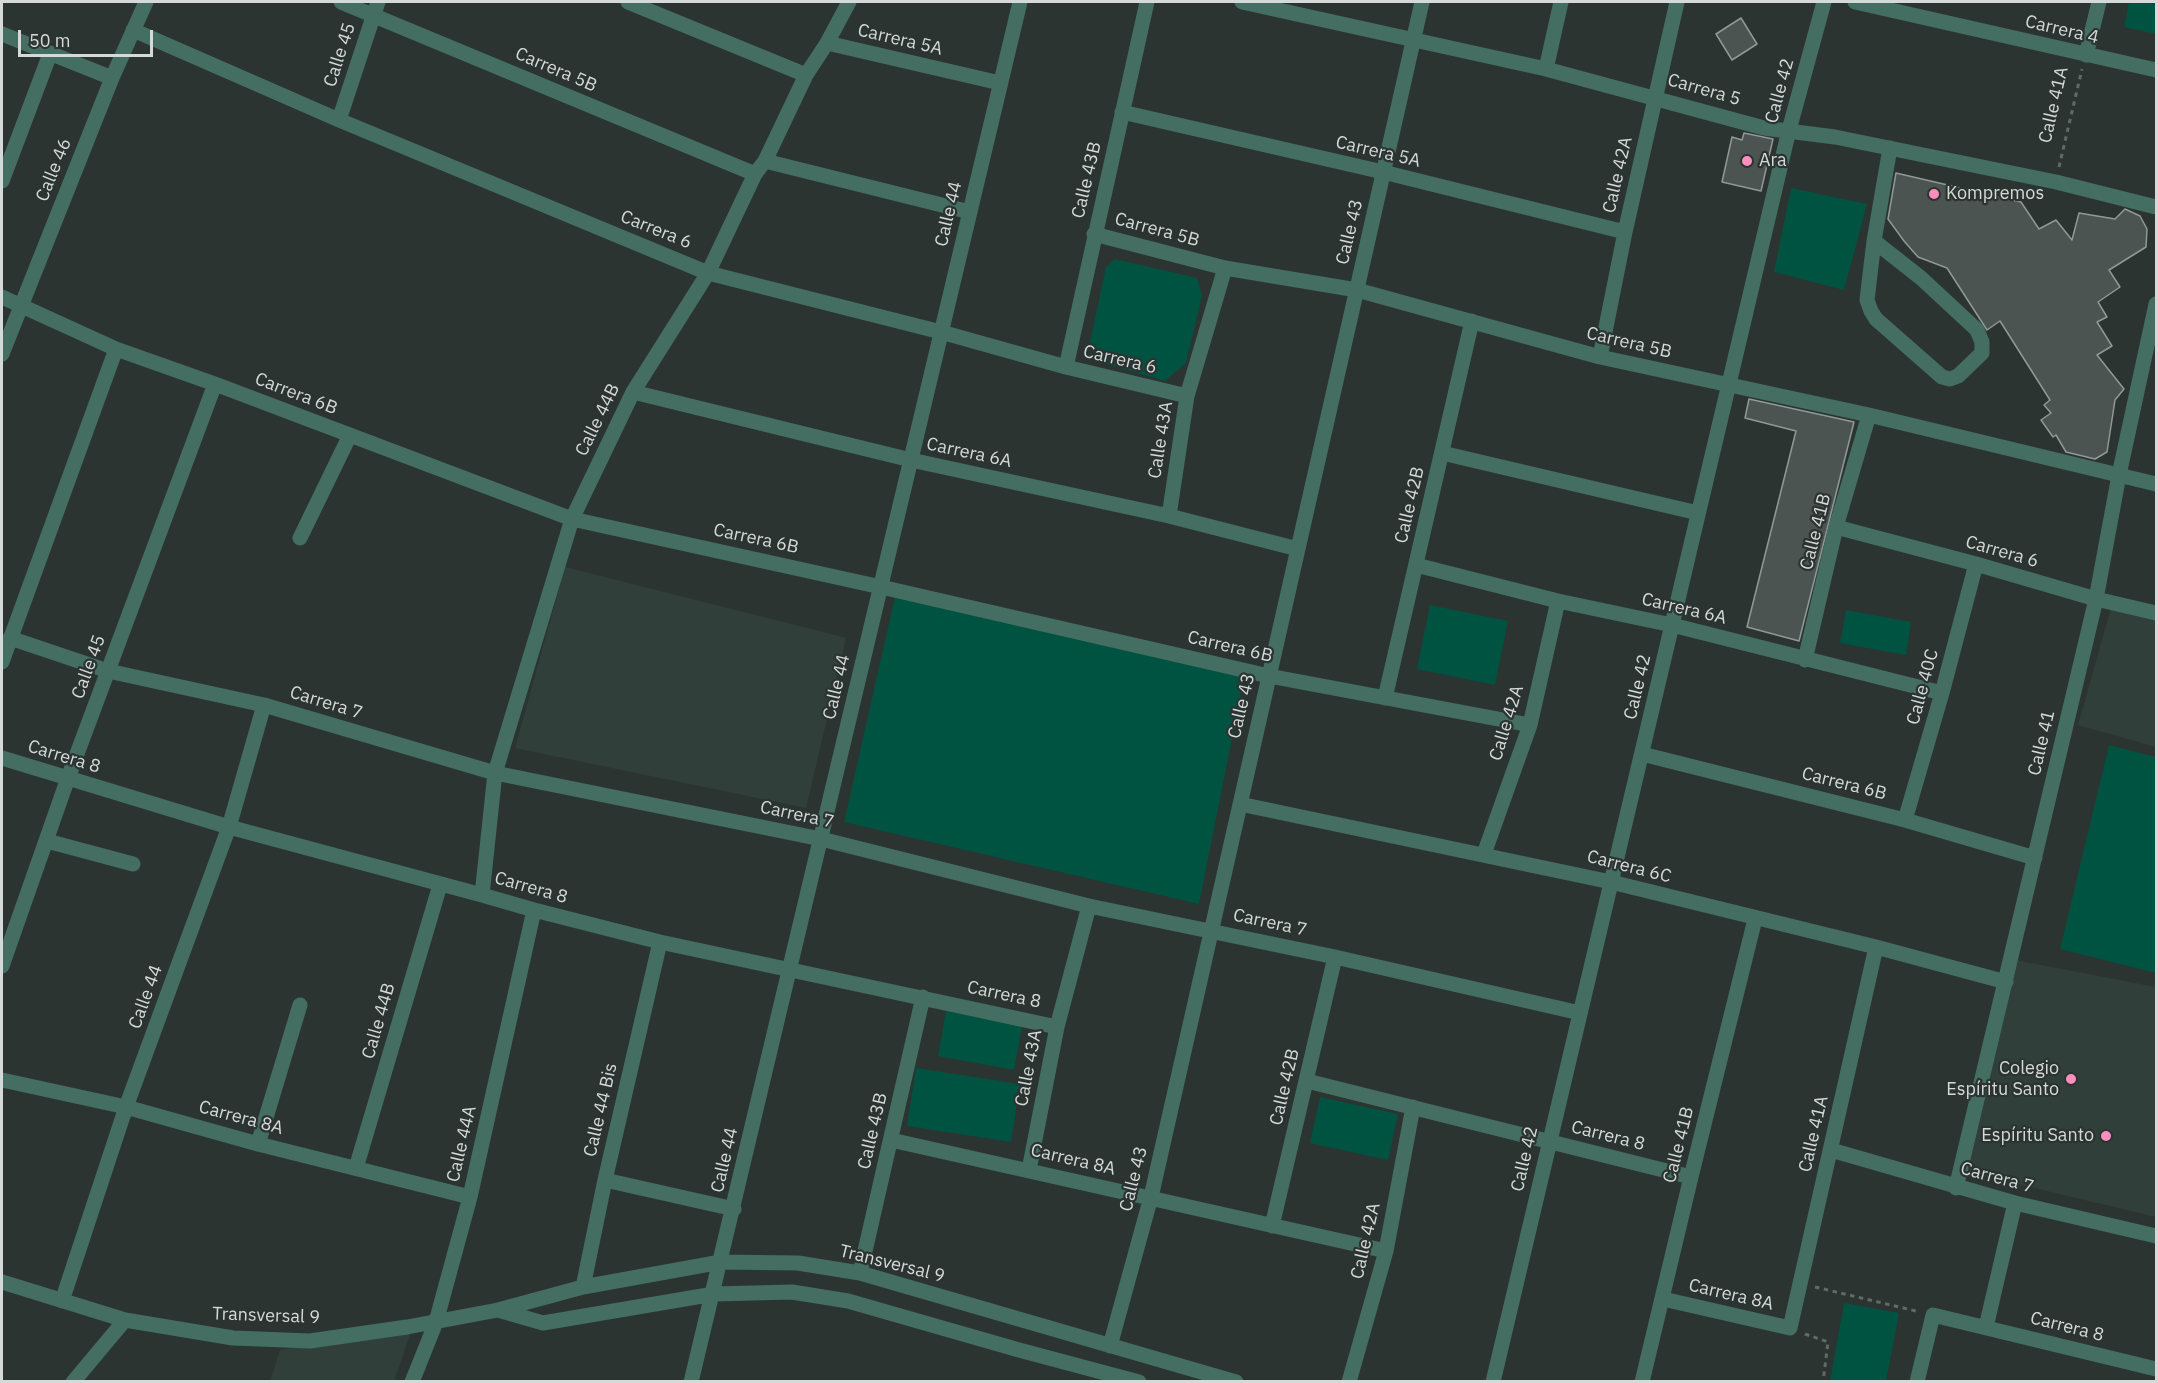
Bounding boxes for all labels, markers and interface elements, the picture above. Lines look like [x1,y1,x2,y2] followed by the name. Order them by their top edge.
[2023,11,2101,49] street label: Carrera 4
[21,18,156,56] scale bar
[319,20,361,90] street label: Calle 45
[855,20,945,60] street label: Carrera 5A
[29,29,71,52] text: 50 m
[512,43,600,97] street label: Carrera 5B
[1761,56,1799,126] street label: Calle 42
[2035,65,2073,145] street label: Calle 41A
[1665,69,1743,111] street label: Carrera 5
[1333,132,1423,172] street label: Carrera 5A
[32,135,76,205] street label: Calle 46
[1599,135,1637,215] street label: Calle 42A
[1068,140,1106,220] street label: Calle 43B
[1759,150,1787,172] place label: Ara
[1740,154,1754,168] marker: Ara
[931,179,967,249] street label: Calle 44
[1946,183,2044,205] place label: Kompremos
[1927,187,1941,201] marker: Kompremos
[1332,197,1368,267] street label: Calle 43
[617,206,695,254] street label: Carrera 6
[1112,208,1202,252] street label: Carrera 5B
[1584,323,1674,363] street label: Carrera 5B
[1081,341,1159,379] street label: Carrera 6
[252,368,340,420] street label: Carrera 6B
[571,380,625,460] street label: Calle 44B
[1144,400,1178,480] street label: Calle 43A
[924,433,1014,473] street label: Carrera 6A
[1391,465,1429,545] street label: Calle 42B
[1796,492,1836,572] street label: Calle 41B
[711,519,801,559] street label: Carrera 6B
[1963,531,2041,573] street label: Carrera 6
[1639,589,1729,629] street label: Carrera 6A
[1185,627,1275,667] street label: Carrera 6B
[68,632,110,702] street label: Calle 45
[1903,647,1943,727] street label: Calle 40C
[819,652,855,722] street label: Calle 44
[1620,652,1656,722] street label: Calle 42
[1224,671,1260,741] street label: Calle 43
[287,682,365,724] street label: Carrera 7
[1485,683,1529,763] street label: Calle 42A
[2024,708,2060,778] street label: Calle 41
[25,736,103,778] street label: Carrera 8
[1799,763,1889,805] street label: Carrera 6B
[758,797,836,833] street label: Carrera 7
[1585,846,1673,888] street label: Carrera 6C
[492,867,570,909] street label: Carrera 8
[1231,905,1309,941] street label: Carrera 7
[125,962,167,1032] street label: Calle 44
[965,977,1043,1013] street label: Carrera 8
[358,981,400,1061] street label: Calle 44B
[1011,1028,1047,1108] street label: Calle 43A
[1266,1047,1304,1127] street label: Calle 42B
[1946,1058,2059,1100] place label: Colegio Espíritu Santo
[580,1061,622,1159] street label: Calle 44 Bis
[2064,1072,2078,1086] marker: Colegio Espíritu Santo
[854,1091,892,1171] street label: Calle 43B
[1795,1094,1833,1174] street label: Calle 41A
[196,1096,286,1140] street label: Carrera 8A
[443,1104,481,1184] street label: Calle 44A
[1659,1105,1699,1185] street label: Calle 41B
[1569,1116,1647,1156] street label: Carrera 8
[1507,1124,1543,1194] street label: Calle 42
[707,1125,743,1195] street label: Calle 44
[1981,1125,2094,1147] place label: Espíritu Santo
[2099,1129,2113,1143] marker: Espíritu Santo
[1028,1140,1118,1180] street label: Carrera 8A
[1116,1144,1152,1214] street label: Calle 43
[1958,1158,2036,1198] street label: Carrera 7
[1347,1201,1385,1281] street label: Calle 42A
[837,1240,947,1288] street label: Transversal 9
[1686,1275,1776,1315] street label: Carrera 8A
[212,1303,320,1329] street label: Transversal 9
[2028,1307,2106,1347] street label: Carrera 8

